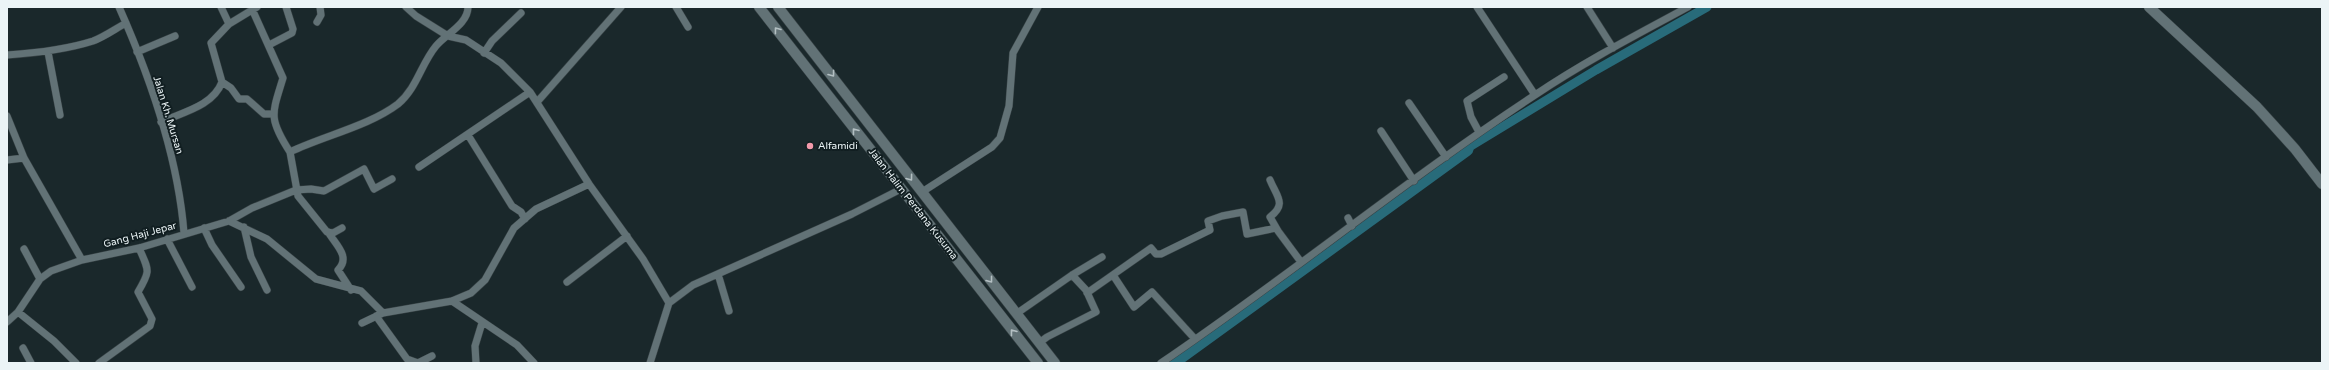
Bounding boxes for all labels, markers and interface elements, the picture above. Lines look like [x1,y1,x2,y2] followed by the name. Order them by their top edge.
[775,28,782,35] one-way arrow
[827,70,834,77] one-way arrow
[150,75,186,155] street label: Jalan Kh. Mursan
[853,129,860,136] one-way arrow
[818,140,858,152] place label: Alfamidi
[805,141,815,151] marker: Alfamidi
[866,146,960,262] street label: Jalan Halim Perdana Kusuma
[906,173,913,180] one-way arrow
[102,219,178,251] street label: Gang Haji Jepar
[985,276,992,283] one-way arrow
[1011,330,1018,337] one-way arrow

